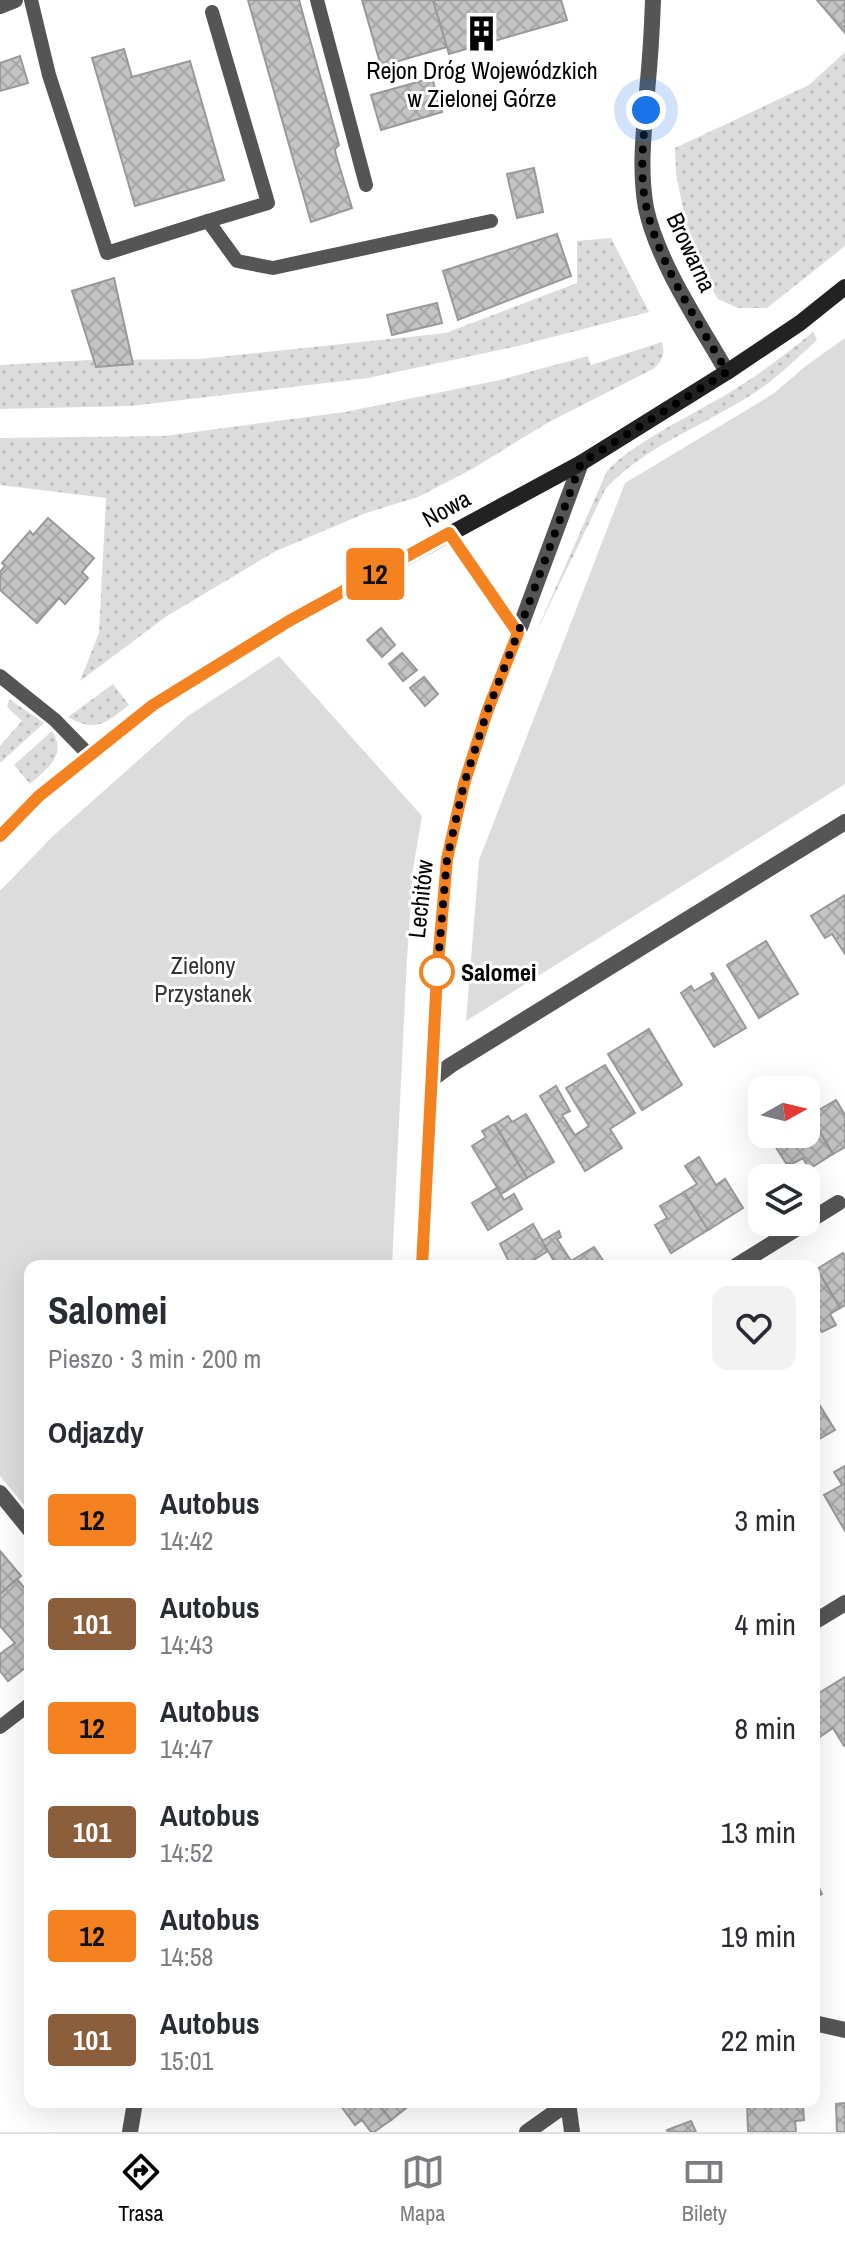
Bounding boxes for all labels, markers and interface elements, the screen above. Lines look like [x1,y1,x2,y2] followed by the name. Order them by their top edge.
[463,14,501,52] building icon: Rejon Dróg Wojewódzkich w Zielonej Górze
[366,54,598,114] place label: Rejon Dróg Wojewódzkich w Zielonej Górze
[626,90,666,130] your location
[660,207,724,297] street label: Browarna
[416,482,476,534] street label: Nowa
[339,548,411,600] line badge: 12
[362,555,388,593] text: 12
[400,857,440,940] street label: Lechitów
[154,949,252,1009] park label: Zielony Przystanek
[420,955,454,989] marker: Salomei
[461,956,536,988] place label: Salomei
[748,1076,820,1148] north arrow
[748,1076,820,1236] map controls
[748,1164,820,1236] button: layers
[48,1285,168,1336] text: Salomei
[712,1286,796,1370] button: heart
[48,1341,261,1376] text: Pieszo · 3 min · 200 m
[48,1412,144,1452] text: Odjazdy
[160,1483,260,1523] text: Autobus
[734,1500,796,1540] text: 3 min
[79,1501,105,1539] text: 12
[160,1523,213,1558] text: 14:42
[160,1587,260,1627] text: Autobus
[734,1604,796,1644] text: 4 min
[73,1605,111,1643] text: 101
[160,1627,213,1662] text: 14:43
[160,1691,260,1731] text: Autobus
[734,1708,796,1748] text: 8 min
[79,1709,105,1747] text: 12
[160,1731,213,1766] text: 14:47
[160,1795,260,1835] text: Autobus
[721,1812,796,1852] text: 13 min
[73,1813,111,1851] text: 101
[160,1835,213,1870] text: 14:52
[160,1899,260,1939] text: Autobus
[721,1916,796,1956] text: 19 min
[79,1917,105,1955] text: 12
[160,1939,213,1974] text: 14:58
[160,2003,260,2043] text: Autobus
[721,2020,796,2060] text: 22 min
[73,2021,111,2059] text: 101
[160,2043,213,2078] text: 15:01
[118,2150,164,2228] tab: Trasa
[400,2150,445,2228] tab: Mapa
[682,2150,727,2228] tab: Bilety

